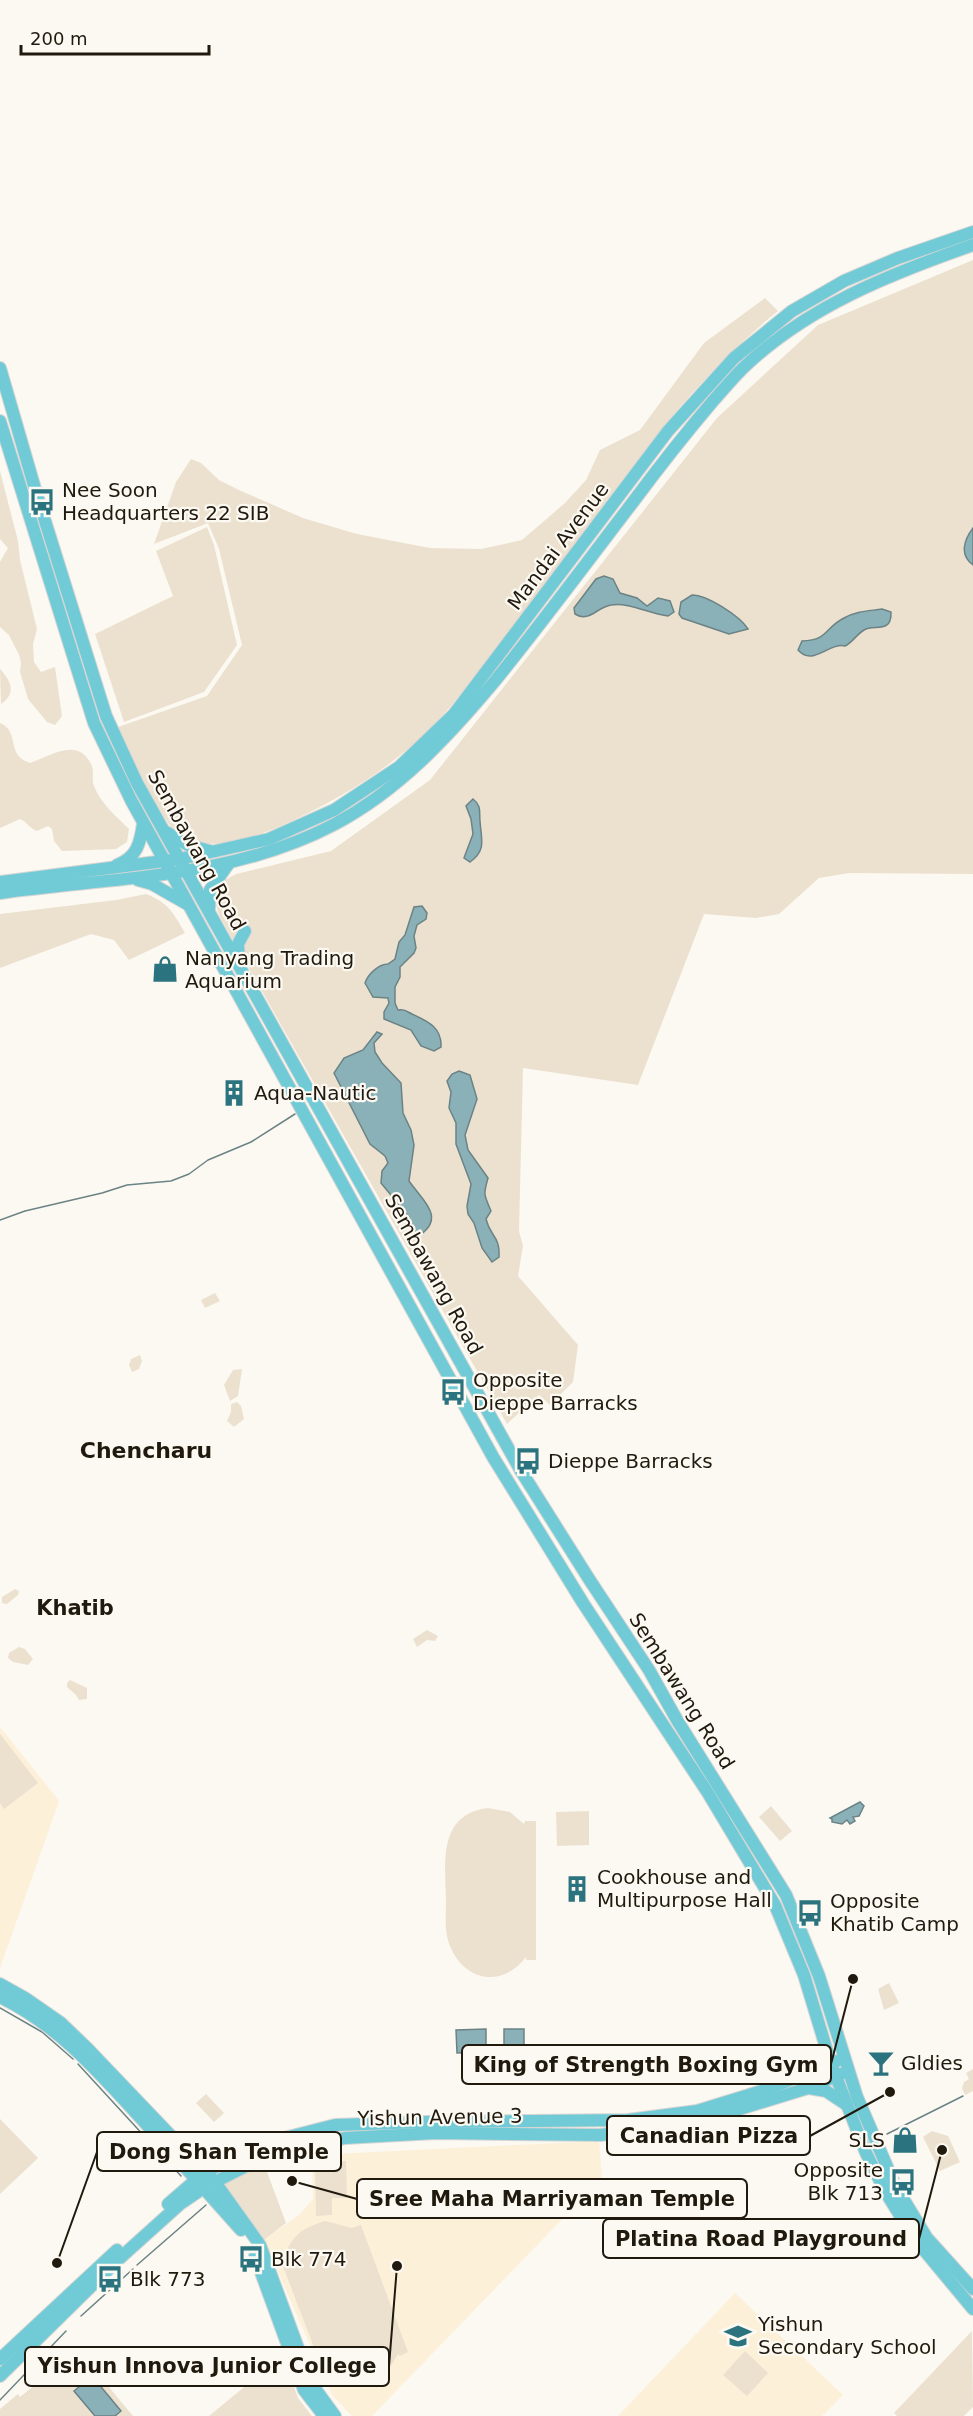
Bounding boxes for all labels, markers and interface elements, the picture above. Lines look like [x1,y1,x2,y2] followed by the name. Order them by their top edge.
[21,18,208,56] scale bar
[30,28,88,49] text: 200 m
[62,478,269,525] place label: Nee Soon Headquarters 22 SIB
[502,478,614,614] street label: Mandai Avenue
[27,487,57,517] bus stop icon: Nee Soon Headquarters 22 SIB
[143,765,251,935] street label: Sembawang Road
[185,946,354,993] place label: Nanyang Trading Aquarium
[150,954,180,984] shop icon: Nanyang Trading Aquarium
[219,1078,249,1108] building icon: Aqua-Nautic
[254,1081,376,1105] place label: Aqua-Nautic
[380,1189,488,1359] street label: Sembawang Road
[473,1368,638,1415] place label: Opposite Dieppe Barracks
[438,1377,468,1407] bus stop icon: Opposite Dieppe Barracks
[80,1438,212,1463] district label: Chencharu
[513,1446,543,1476] bus stop icon: Dieppe Barracks
[548,1449,713,1473] place label: Dieppe Barracks
[36,1596,114,1620] district label: Khatib
[624,1608,740,1774] street label: Sembawang Road
[597,1865,772,1912] place label: Cookhouse and Multipurpose Hall
[562,1874,592,1904] building icon: Cookhouse and Multipurpose Hall
[830,1889,959,1936] place label: Opposite Khatib Camp
[795,1898,825,1928] bus stop icon: Opposite Khatib Camp
[462,2045,831,2084] callout: King of Strength Boxing Gym
[866,2048,896,2078] bar icon: Gldies
[901,2051,963,2075] place label: Gldies
[474,2053,818,2077] text: King of Strength Boxing Gym
[356,2104,523,2130] street label: Yishun Avenue 3
[607,2116,810,2155] callout: Canadian Pizza
[620,2124,798,2148] text: Canadian Pizza
[890,2125,920,2155] shop icon: SLS
[848,2128,885,2152] place label: SLS
[97,2132,341,2171] callout: Dong Shan Temple
[109,2140,329,2164] text: Dong Shan Temple
[794,2158,883,2205] place label: Opposite Blk 713
[888,2167,918,2197] bus stop icon: Opposite Blk 713
[357,2179,747,2218] callout: Sree Maha Marriyaman Temple
[369,2187,735,2211] text: Sree Maha Marriyaman Temple
[603,2219,919,2258] callout: Platina Road Playground
[615,2227,907,2251] text: Platina Road Playground
[236,2244,266,2274] bus stop icon: Blk 774
[271,2247,346,2271] place label: Blk 774
[95,2264,125,2294] bus stop icon: Blk 773
[130,2267,205,2291] place label: Blk 773
[757,2312,937,2359] place label: Yishun Secondary School
[723,2321,753,2351] school or university icon: Yishun Secondary School
[25,2347,389,2386] callout: Yishun Innova Junior College
[36,2354,377,2378] text: Yishun Innova Junior College

